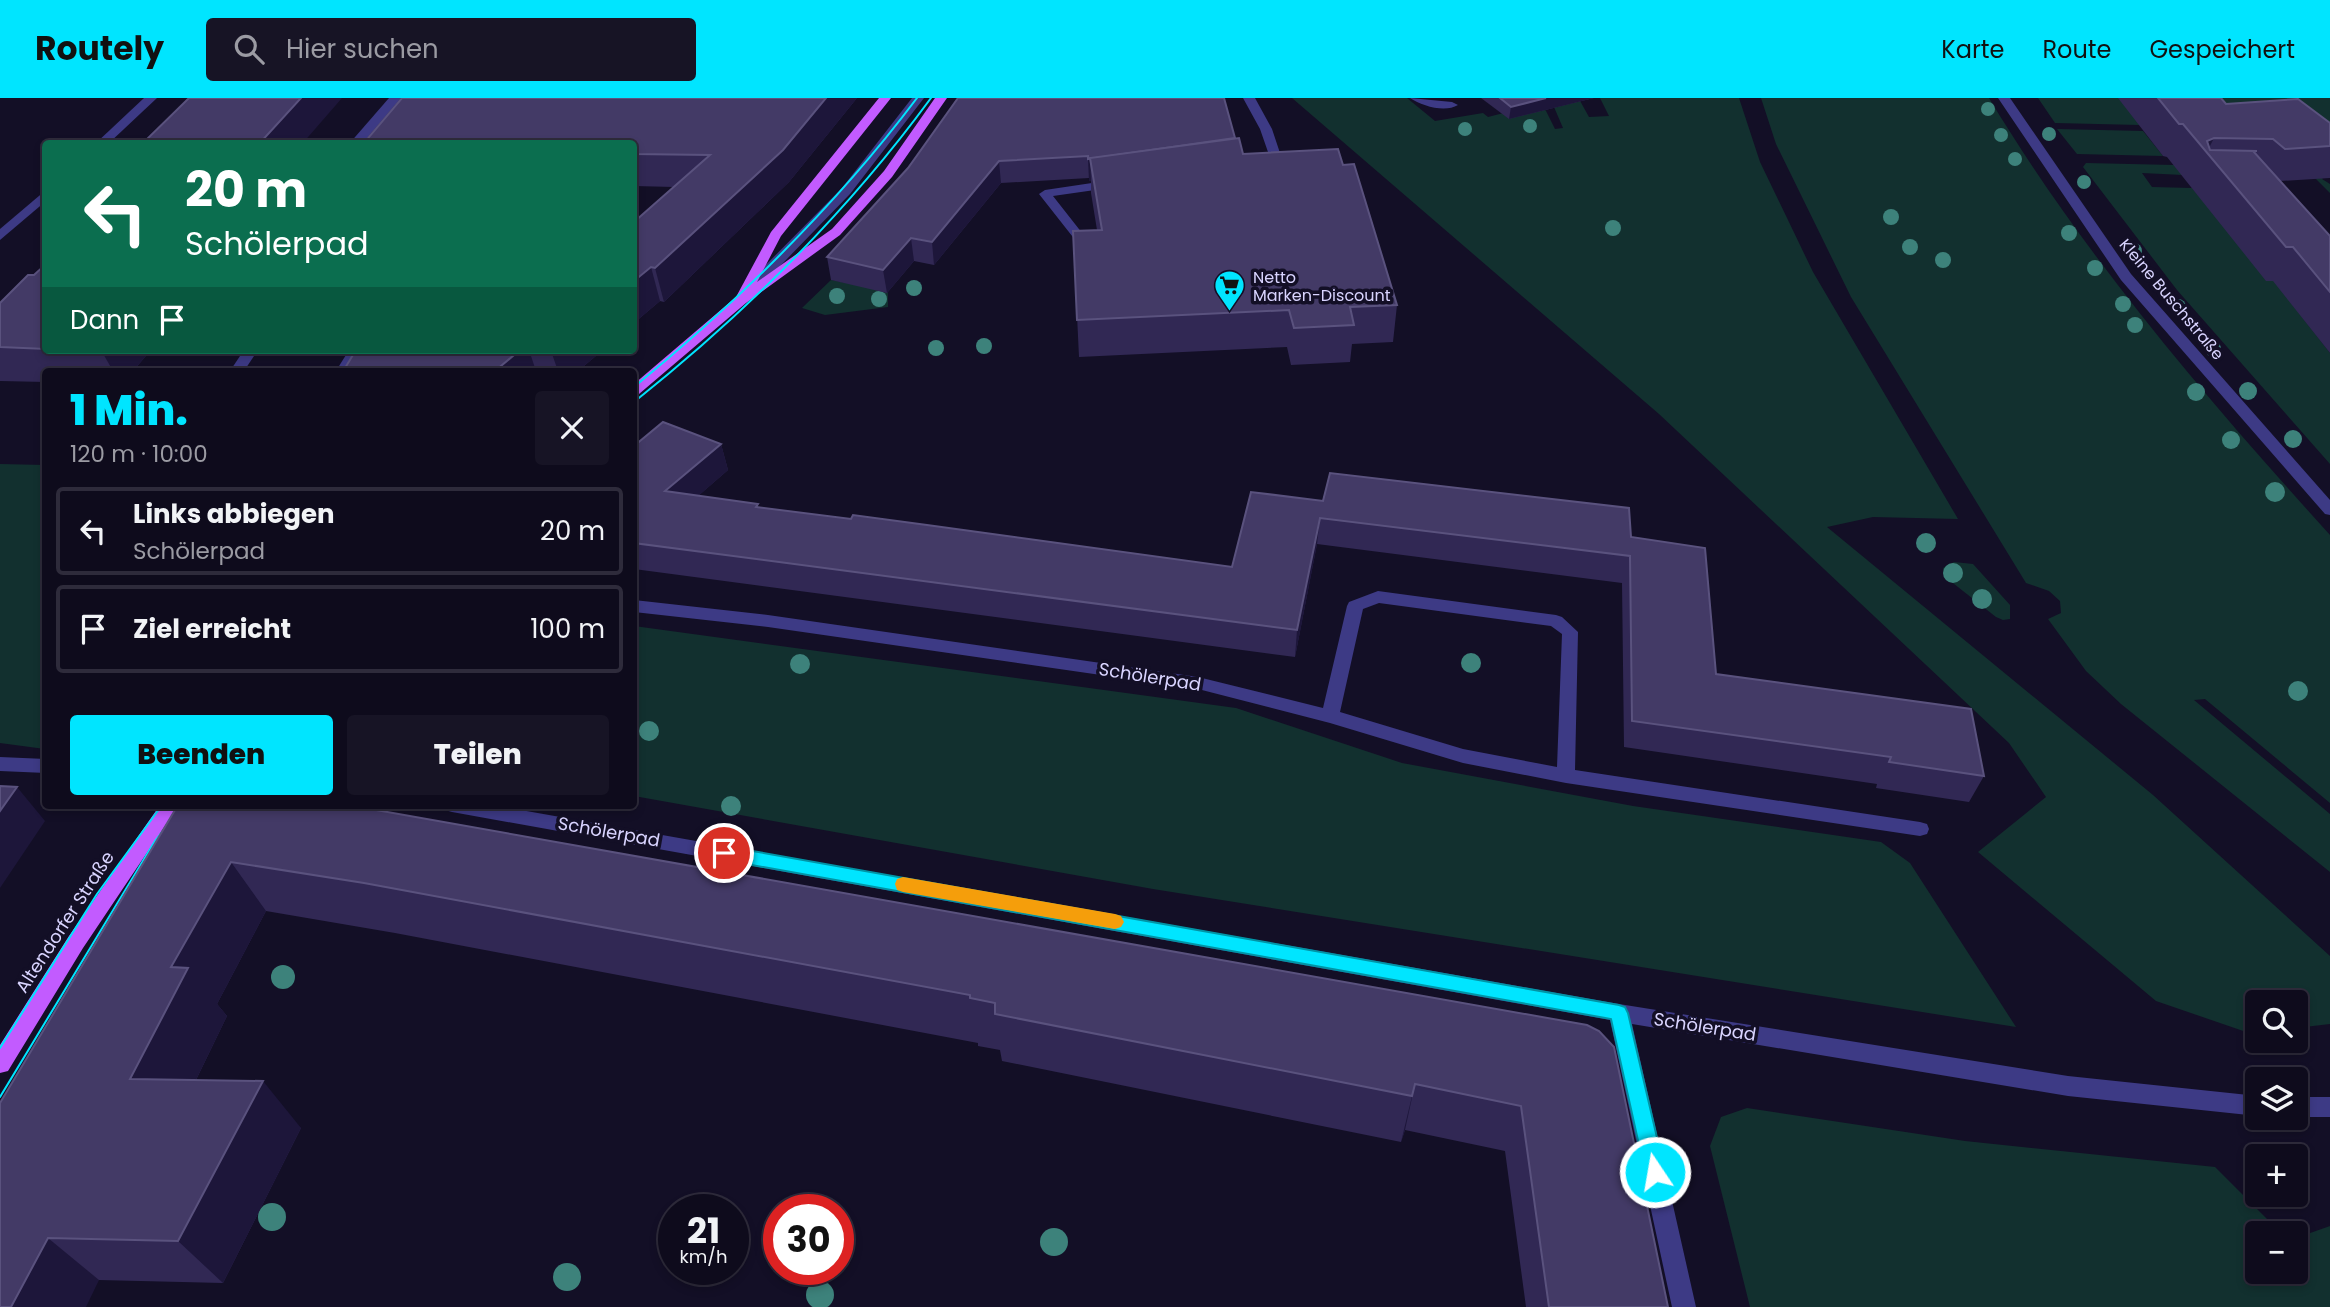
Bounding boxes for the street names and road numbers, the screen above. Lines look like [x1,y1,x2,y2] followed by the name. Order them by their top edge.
[2114,234,2229,365] street label: Kleine Buschstraße
[1097,656,1203,697] street label: Schölerpad
[556,810,662,853] street label: Schölerpad
[9,846,120,997] street label: Altendorfer Straße
[1652,1006,1758,1047] street label: Schölerpad

